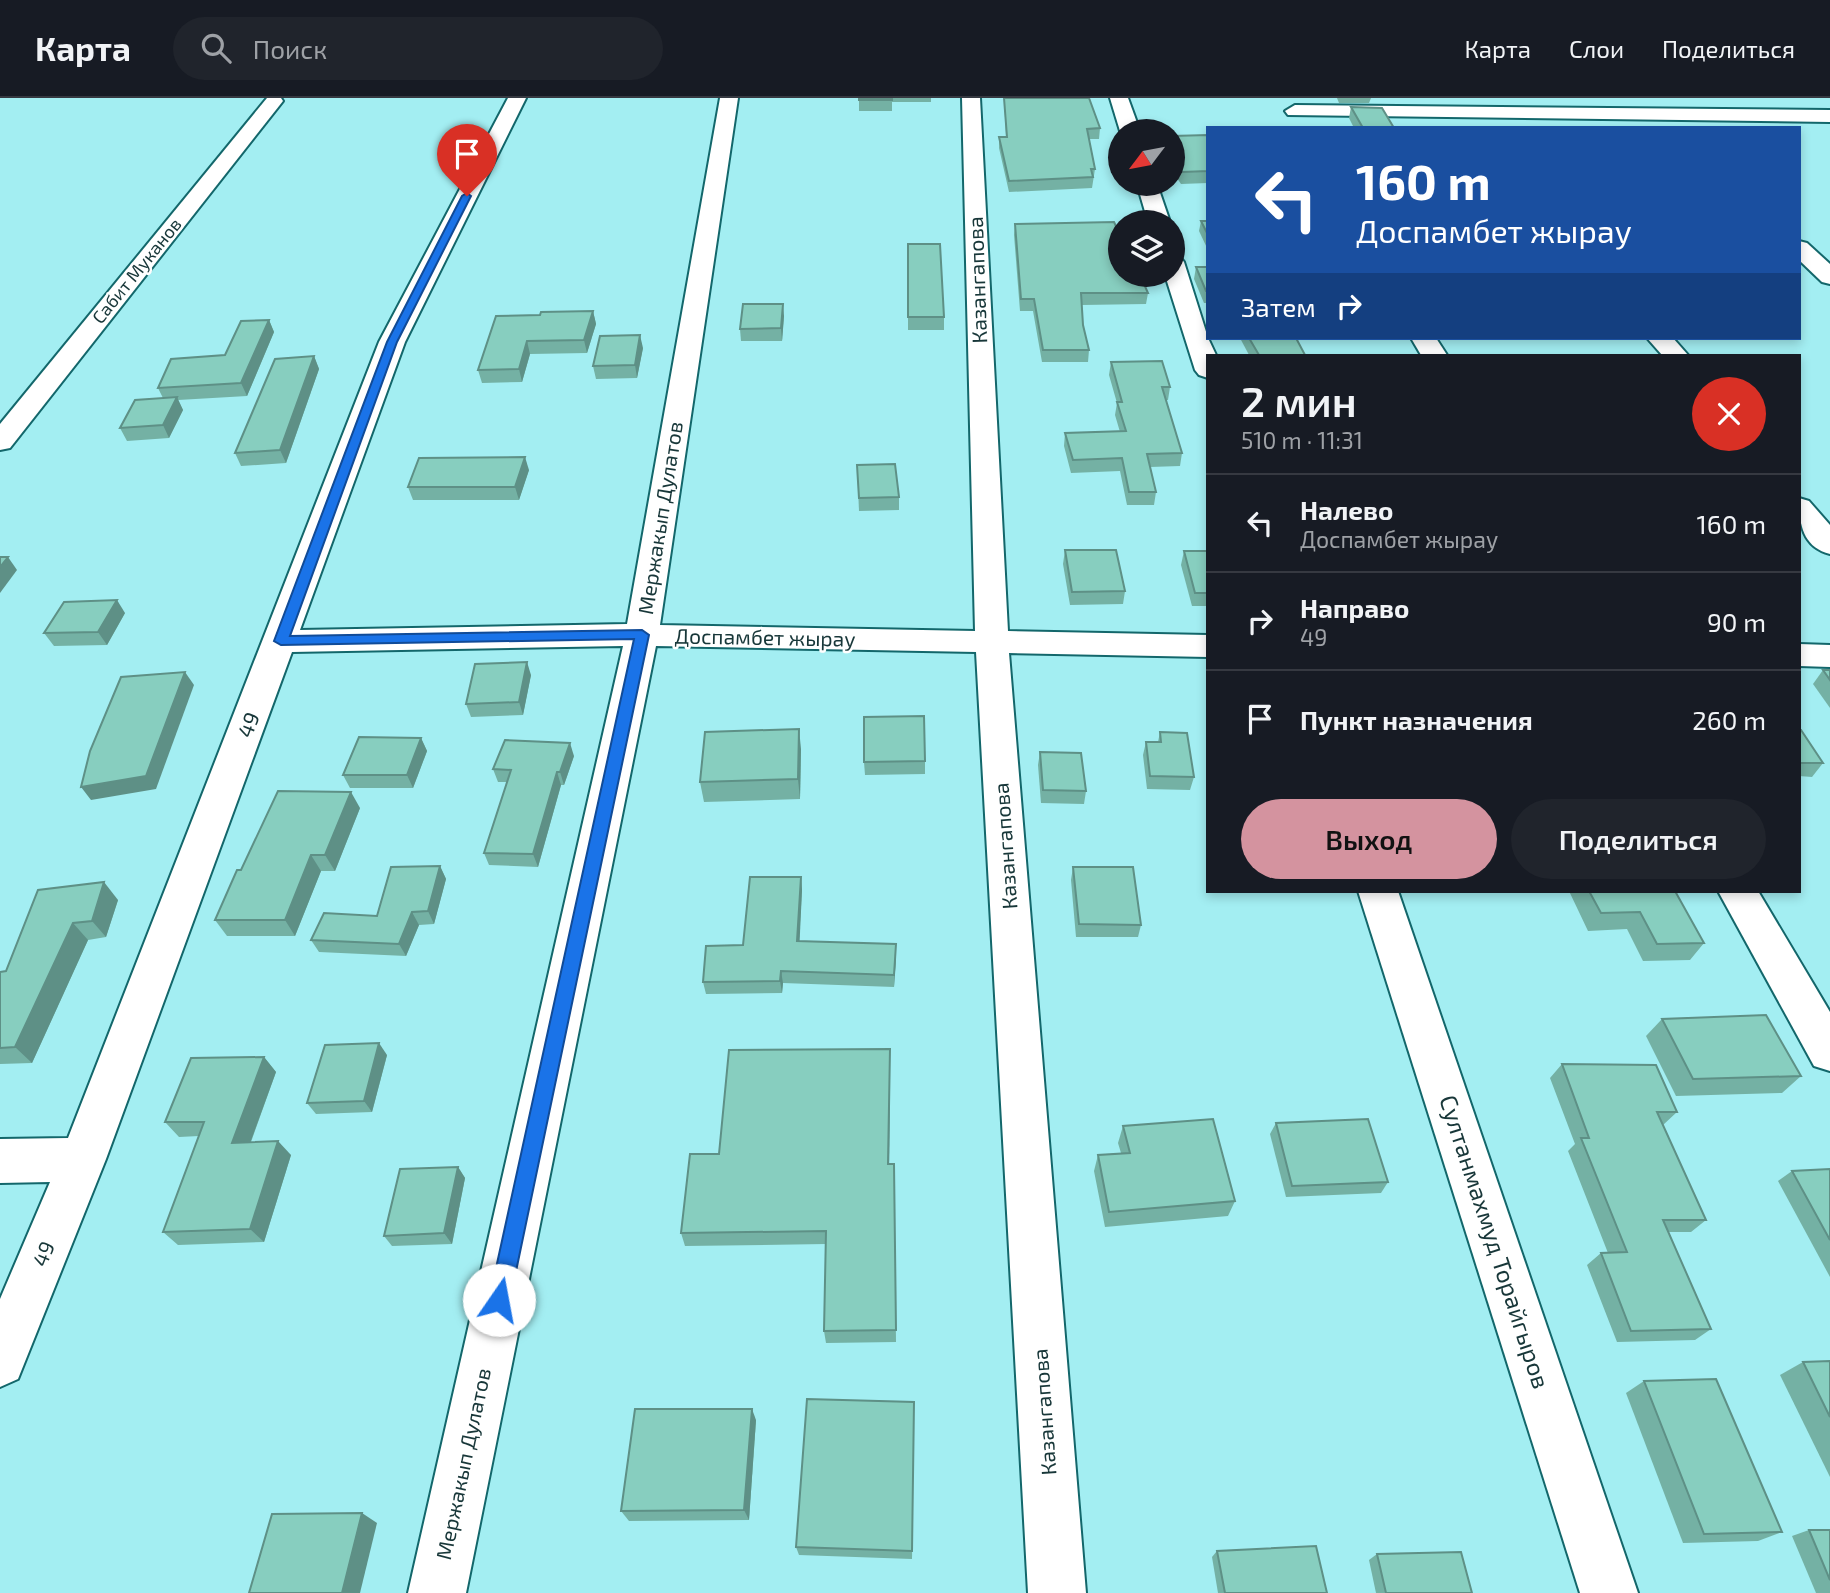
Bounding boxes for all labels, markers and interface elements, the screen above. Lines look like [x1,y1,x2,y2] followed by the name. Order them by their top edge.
[173,17,663,80] search box
[35,28,131,68] text: Карта
[197,29,235,67] icon: search
[253,33,327,64] text: Поиск
[1464,34,1531,63] text: Карта
[1569,34,1624,63] text: Слои
[1662,34,1795,63] text: Поделиться
[1108,119,1185,196] north arrow
[1108,119,1185,287] map controls
[437,124,497,196] pin
[448,135,486,173] icon: arrive
[1356,151,1491,210] text: 160 m
[1241,154,1332,245] icon: left
[1108,210,1185,287] button: layers
[1356,211,1632,249] text: Доспамбет жырау
[87,213,186,328] street label: Сабит Муканов
[962,216,991,344] street label: Казангапова
[1330,287,1368,325] icon: right
[1241,291,1316,322] text: Затем
[1241,375,1357,425] text: 2 мин
[1692,377,1766,451] button: close
[632,419,688,616] street label: Мержакып Дулатов
[1241,426,1363,454] text: 510 m · 11:31
[1300,494,1393,525] text: Налево
[1241,504,1279,542] icon: left
[1697,508,1766,539] text: 160 m
[1300,525,1498,553] text: Доспамбет жырау
[1300,592,1409,623] text: Направо
[1241,602,1279,640] icon: right
[1707,606,1766,637] text: 90 m
[674,622,856,652] street label: Доспамбет жырау
[1300,623,1327,651] text: 49
[1241,700,1279,738] icon: arrive
[1300,704,1533,735] text: Пункт назначения
[1692,704,1766,735] text: 260 m
[231,708,264,741] street label: 49
[988,782,1021,910] street label: Казангапова
[1241,799,1497,879] button: Выход
[1511,799,1766,879] button: Поделиться
[1433,1091,1557,1392] street label: Султанмахмуд Торайгыров
[26,1237,59,1270] street label: 49
[462,1263,536,1337] position arrow
[1027,1348,1060,1476] street label: Казангапова
[430,1366,496,1562] street label: Мержакып Дулатов

